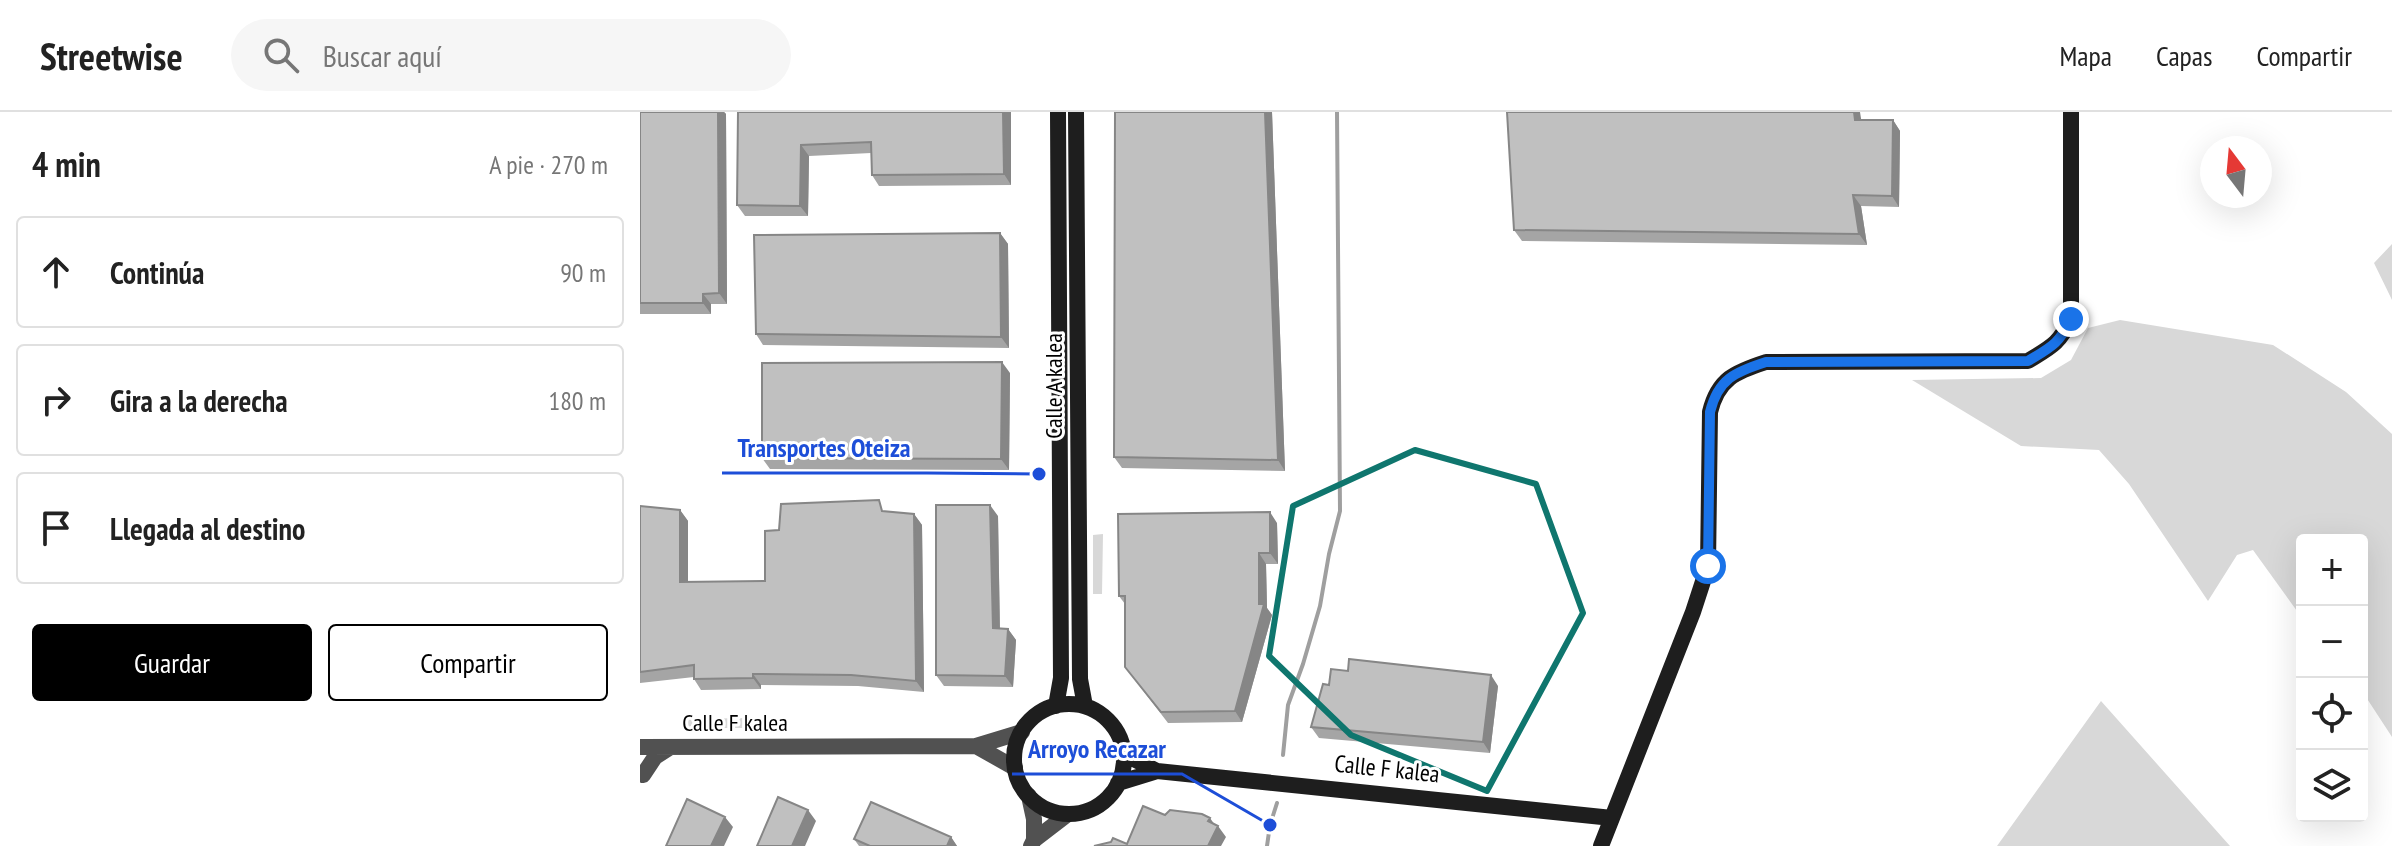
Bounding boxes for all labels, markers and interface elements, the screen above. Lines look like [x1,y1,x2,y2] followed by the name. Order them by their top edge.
[231,19,791,91] search box
[40,31,183,80] text: Streetwise
[259,33,303,77] icon: search
[323,36,442,75] text: Buscar aquí
[2060,37,2112,74] text: Mapa
[2156,37,2212,74] text: Capas
[2256,37,2352,74] text: Compartir
[2200,136,2272,208] north arrow
[32,142,101,186] text: 4 min
[489,148,608,181] text: A pie · 270 m
[34,250,78,294] icon: ahead
[110,253,204,292] text: Continúa
[560,256,606,289] text: 90 m
[2053,301,2089,337] route end
[1038,333,1069,439] street label: Calle A kalea
[34,378,78,422] icon: right
[110,381,288,420] text: Gira a la derecha
[548,384,606,417] text: 180 m
[722,423,927,473] callout: Transportes Oteiza
[737,431,911,464] text: Transportes Oteiza
[34,506,78,550] icon: arrive
[110,509,305,548] text: Llegada al destino
[2296,534,2368,822] map controls
[2296,534,2368,606] button: +
[1690,548,1726,584] route start
[2296,606,2368,678] button: −
[32,624,312,701] button: Guardar
[328,624,608,701] button: Compartir
[2296,678,2368,750] button: locate
[682,707,788,738] street label: Calle F kalea
[1012,724,1182,774] callout: Arroyo Recazar
[1027,732,1166,765] text: Arroyo Recazar
[1333,748,1441,789] street label: Calle F kalea
[2296,750,2368,822] button: layers

